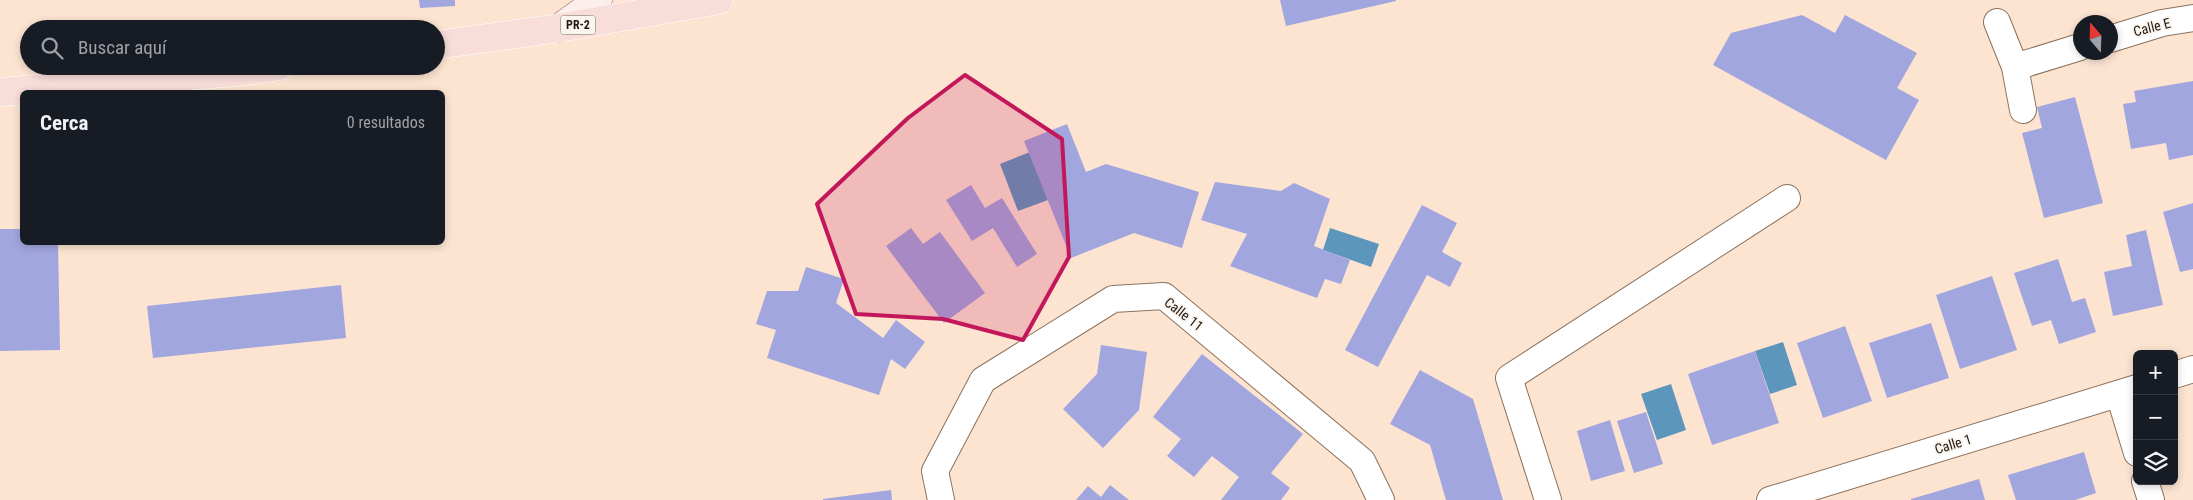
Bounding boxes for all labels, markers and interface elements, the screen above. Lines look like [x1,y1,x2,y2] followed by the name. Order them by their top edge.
[2073,15,2118,60] north arrow
[2132,15,2172,39] street label: Calle E
[560,16,596,34] road number: PR-2
[20,20,445,75] search box
[38,34,66,62] icon: search
[78,36,167,59] text: Buscar aquí
[40,111,88,135] text: Cerca
[347,113,425,132] text: 0 resultados
[1161,294,1207,334] street label: Calle 11
[2133,350,2178,485] map controls
[2133,350,2178,395] button: +
[2133,395,2178,440] button: −
[1933,431,1973,457] street label: Calle 1
[2133,440,2178,485] button: layers

